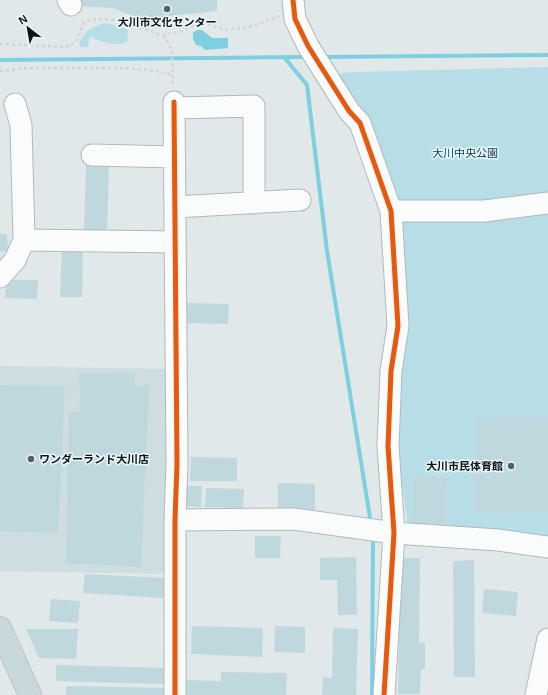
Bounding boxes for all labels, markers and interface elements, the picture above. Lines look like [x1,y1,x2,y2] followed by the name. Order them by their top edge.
[162,4,172,14] marker: 大川市文化センター
[8,8,48,48] north arrow
[16,12,29,27] text: N
[118,16,217,28] place label: 大川市文化センター
[432,147,498,159] park label: 大川中央公園
[39,453,149,465] place label: ワンダーランド大川店
[26,454,36,464] marker: ワンダーランド大川店
[426,460,503,472] place label: 大川市民体育館
[506,461,516,471] marker: 大川市民体育館

